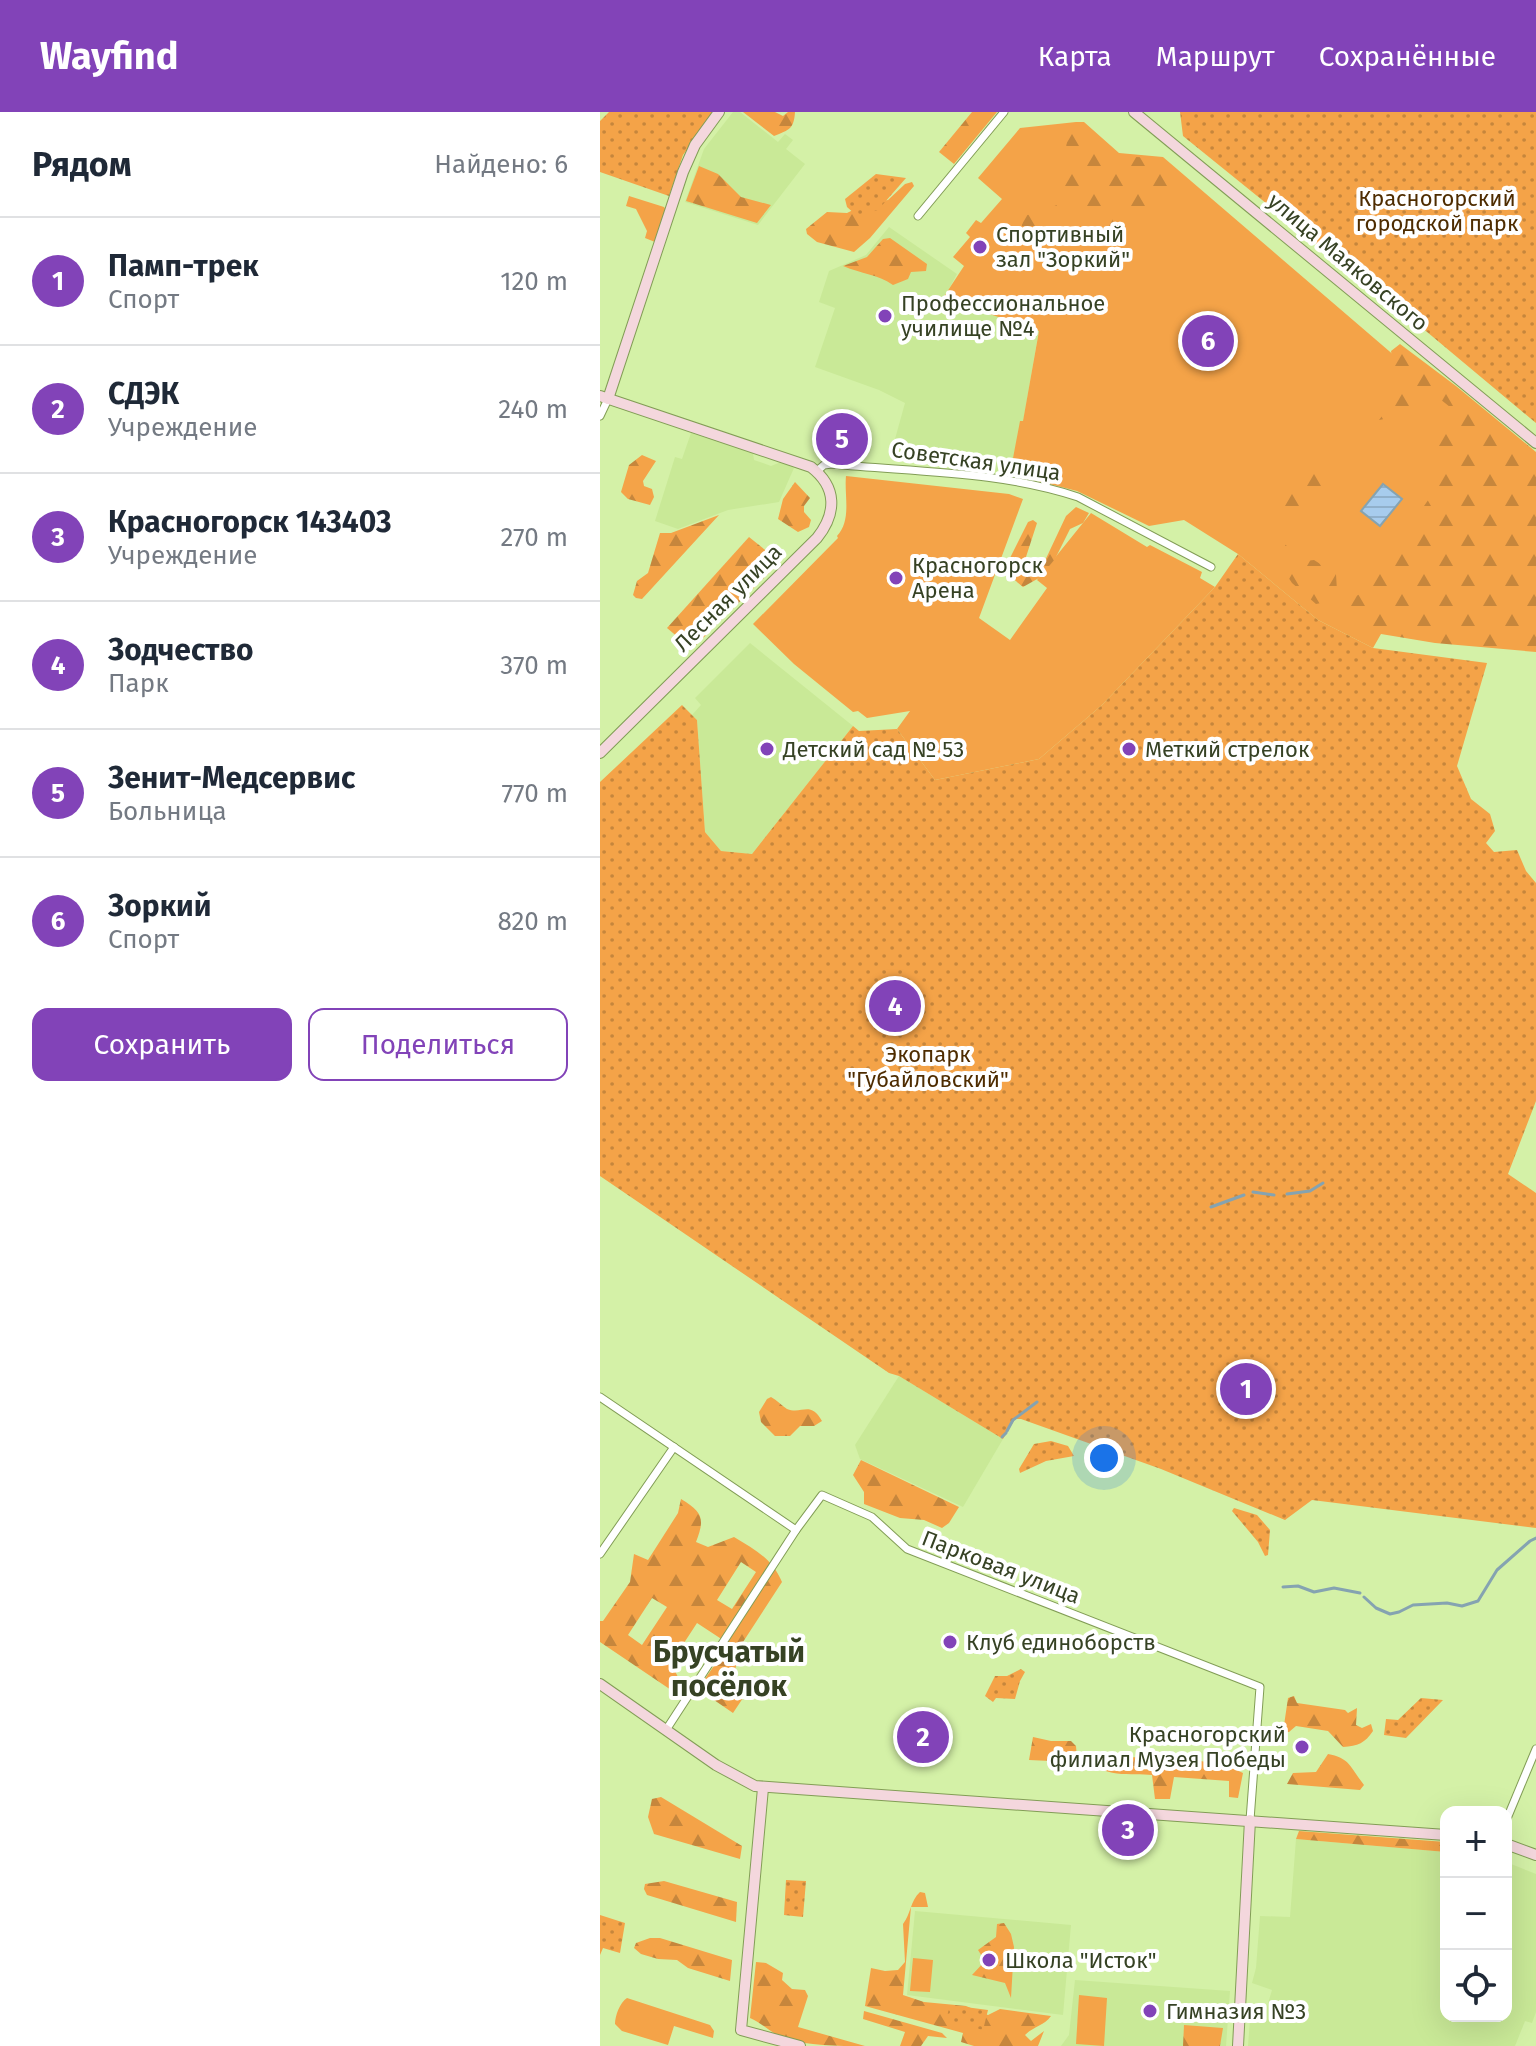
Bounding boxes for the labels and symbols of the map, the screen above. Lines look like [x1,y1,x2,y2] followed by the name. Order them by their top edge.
[1356,185,1519,237] park label: Красногорский городской парк
[1262,187,1434,337] street label: улица Маяковского
[996,221,1130,273] place label: Спортивный зал "Зоркий"
[971,238,989,256] marker: Спортивный зал "Зоркий"
[901,290,1105,342] place label: Профессиональное училище №4
[876,307,894,325] marker: Профессиональное училище №4
[1182,311,1234,371] pin: 6
[816,409,868,469] pin: 5
[890,436,1062,486] street label: Советская улица
[669,539,787,657] street label: Лесная улица
[912,552,1044,604] place label: Красногорск Арена
[887,569,905,587] marker: Красногорск Арена
[782,736,964,763] place label: Детский сад № 53
[1145,736,1310,763] place label: Меткий стрелок
[758,740,776,758] marker: Детский сад № 53
[1120,740,1138,758] marker: Меткий стрелок
[869,976,921,1036] pin: 4
[847,1041,1009,1093] park label: Экопарк "Губайловский"
[1220,1359,1272,1419] pin: 1
[1084,1438,1124,1478] your location
[918,1524,1084,1610] street label: Парковая улица
[966,1629,1156,1656] place label: Клуб единоборств
[941,1633,959,1651] marker: Клуб единоборств
[653,1634,805,1704] district label: Брусчатый посёлок
[897,1707,949,1767] pin: 2
[1050,1721,1286,1773] place label: Красногорский филиал Музея Победы
[1293,1738,1311,1756] marker: Красногорский филиал Музея Победы
[1102,1800,1154,1860] pin: 3
[1005,1947,1156,1974] place label: Школа "Исток"
[980,1951,998,1969] marker: Школа "Исток"
[1166,1998,1306,2025] place label: Гимназия №3
[1141,2002,1159,2020] marker: Гимназия №3

